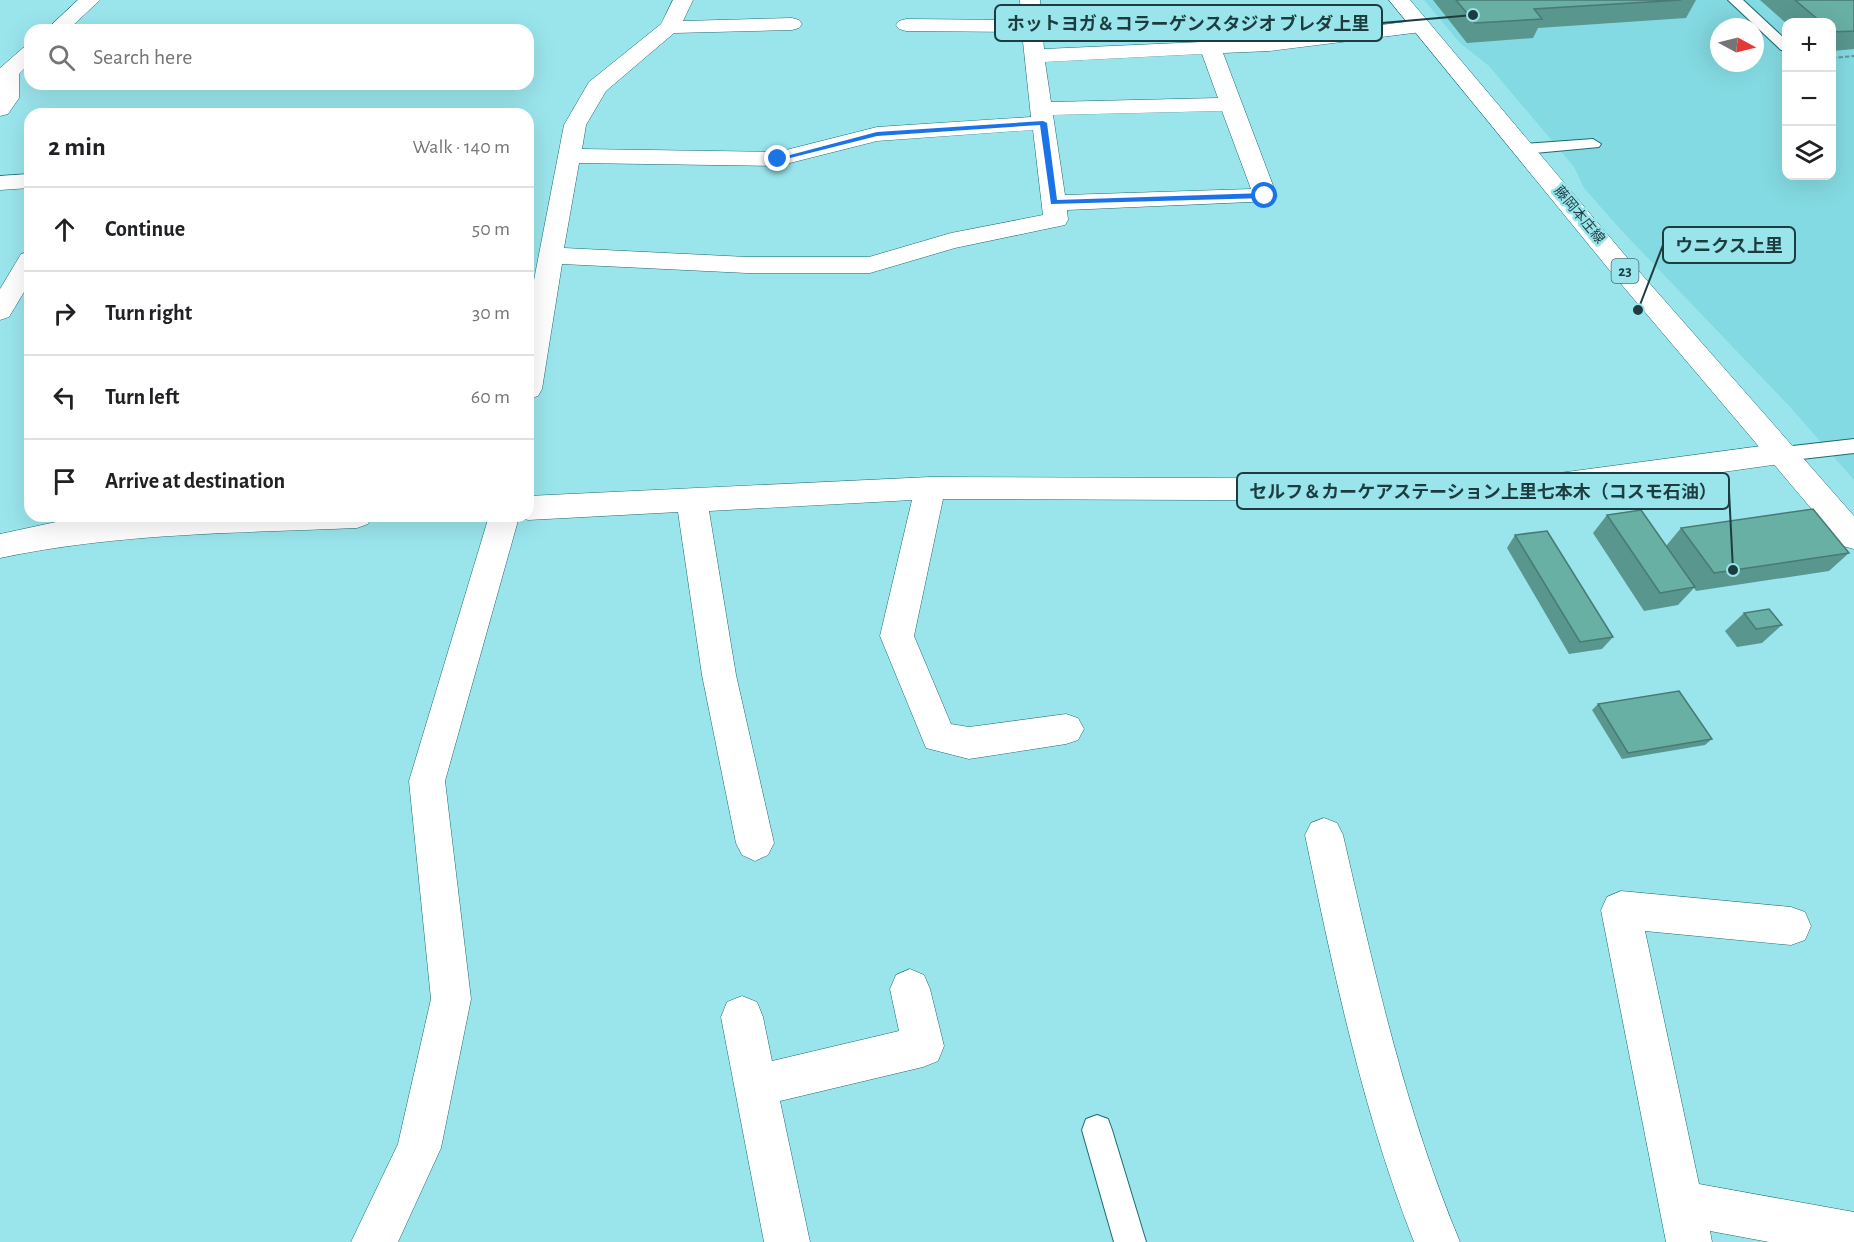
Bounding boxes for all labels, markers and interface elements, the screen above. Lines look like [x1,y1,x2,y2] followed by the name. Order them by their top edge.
[995,5,1382,41] callout: ホットヨガ＆コラーゲンスタジオ ブレダ上里
[1007,14,1369,34] text: ホットヨガ＆コラーゲンスタジオ ブレダ上里
[1710,18,1764,72] north arrow
[1782,18,1836,180] map controls
[1782,18,1836,72] button: +
[24,24,534,90] search box
[45,41,78,74] icon: search
[93,46,192,68] text: Search here
[1782,72,1836,126] button: −
[1782,126,1836,180] button: layers
[48,134,106,160] text: 2 min
[412,137,510,157] text: Walk · 140 m
[764,145,790,171] route end
[1251,182,1277,208] route start
[1551,183,1608,246] street label: 藤岡本庄線
[48,213,81,246] icon: ahead
[105,218,185,240] text: Continue
[472,219,510,239] text: 50 m
[1663,227,1795,263] callout: ウニクス上里
[1675,237,1783,256] text: ウニクス上里
[1612,259,1638,283] road number: 23
[48,297,81,330] icon: right
[105,302,192,324] text: Turn right
[472,303,510,323] text: 30 m
[48,381,81,414] icon: left
[105,386,179,408] text: Turn left
[471,387,510,407] text: 60 m
[48,465,81,498] icon: arrive
[105,470,285,492] text: Arrive at destination
[1237,473,1729,509] callout: セルフ＆カーケアステーション上里七本木（コスモ石油）
[1249,482,1717,502] text: セルフ＆カーケアステーション上里七本木（コスモ石油）

